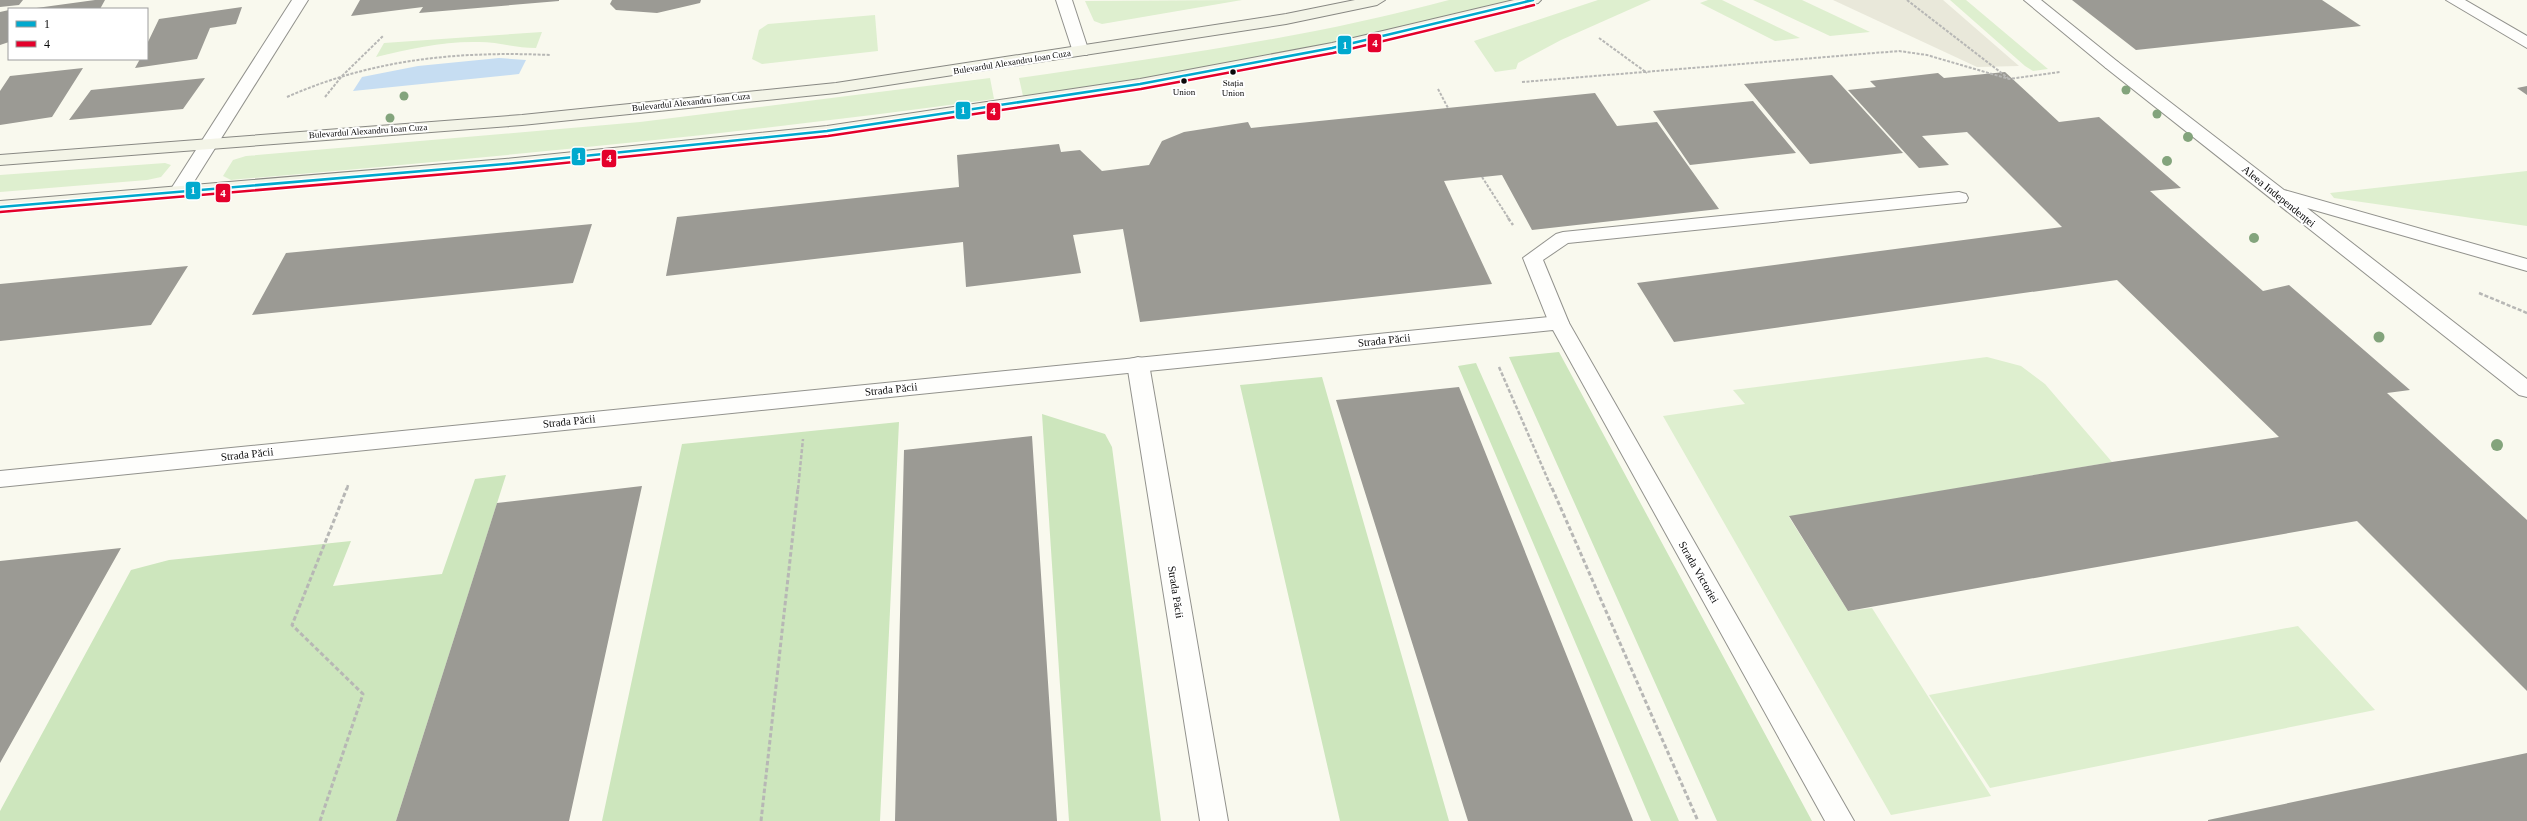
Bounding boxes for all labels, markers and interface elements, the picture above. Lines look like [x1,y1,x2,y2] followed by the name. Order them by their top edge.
[8,8,148,60] legend
[44,17,50,31] text: 1
[1367,33,1382,53] line badge: 4
[1337,35,1352,55] line badge: 1
[44,37,50,51] text: 4
[1372,37,1378,49] text: 4
[1342,39,1348,51] text: 1
[953,48,1071,76] street label: Bulevardul Alexandru Ioan Cuza
[1228,67,1238,77] marker: Stația Union
[1179,76,1189,86] marker: Union
[1222,78,1245,98] place label: Stația Union
[1173,87,1196,97] place label: Union
[631,91,751,113] street label: Bulevardul Alexandru Ioan Cuza
[955,101,971,120] line badge: 1
[986,102,1001,121] line badge: 4
[960,104,966,116] text: 1
[990,105,996,117] text: 4
[308,122,428,140] street label: Bulevardul Alexandru Ioan Cuza
[571,147,586,166] line badge: 1
[601,149,617,168] line badge: 4
[576,150,582,162] text: 1
[606,152,612,164] text: 4
[2240,163,2318,229] street label: Aleea Independenței
[185,181,201,200] line badge: 1
[215,183,231,203] line badge: 4
[190,184,196,196] text: 1
[220,187,226,199] text: 4
[1357,331,1411,349] street label: Strada Păcii
[864,380,918,398] street label: Strada Păcii
[542,412,596,430] street label: Strada Păcii
[220,445,274,463] street label: Strada Păcii
[1677,539,1721,605] street label: Strada Victoriei
[1166,565,1186,619] street label: Strada Păcii

